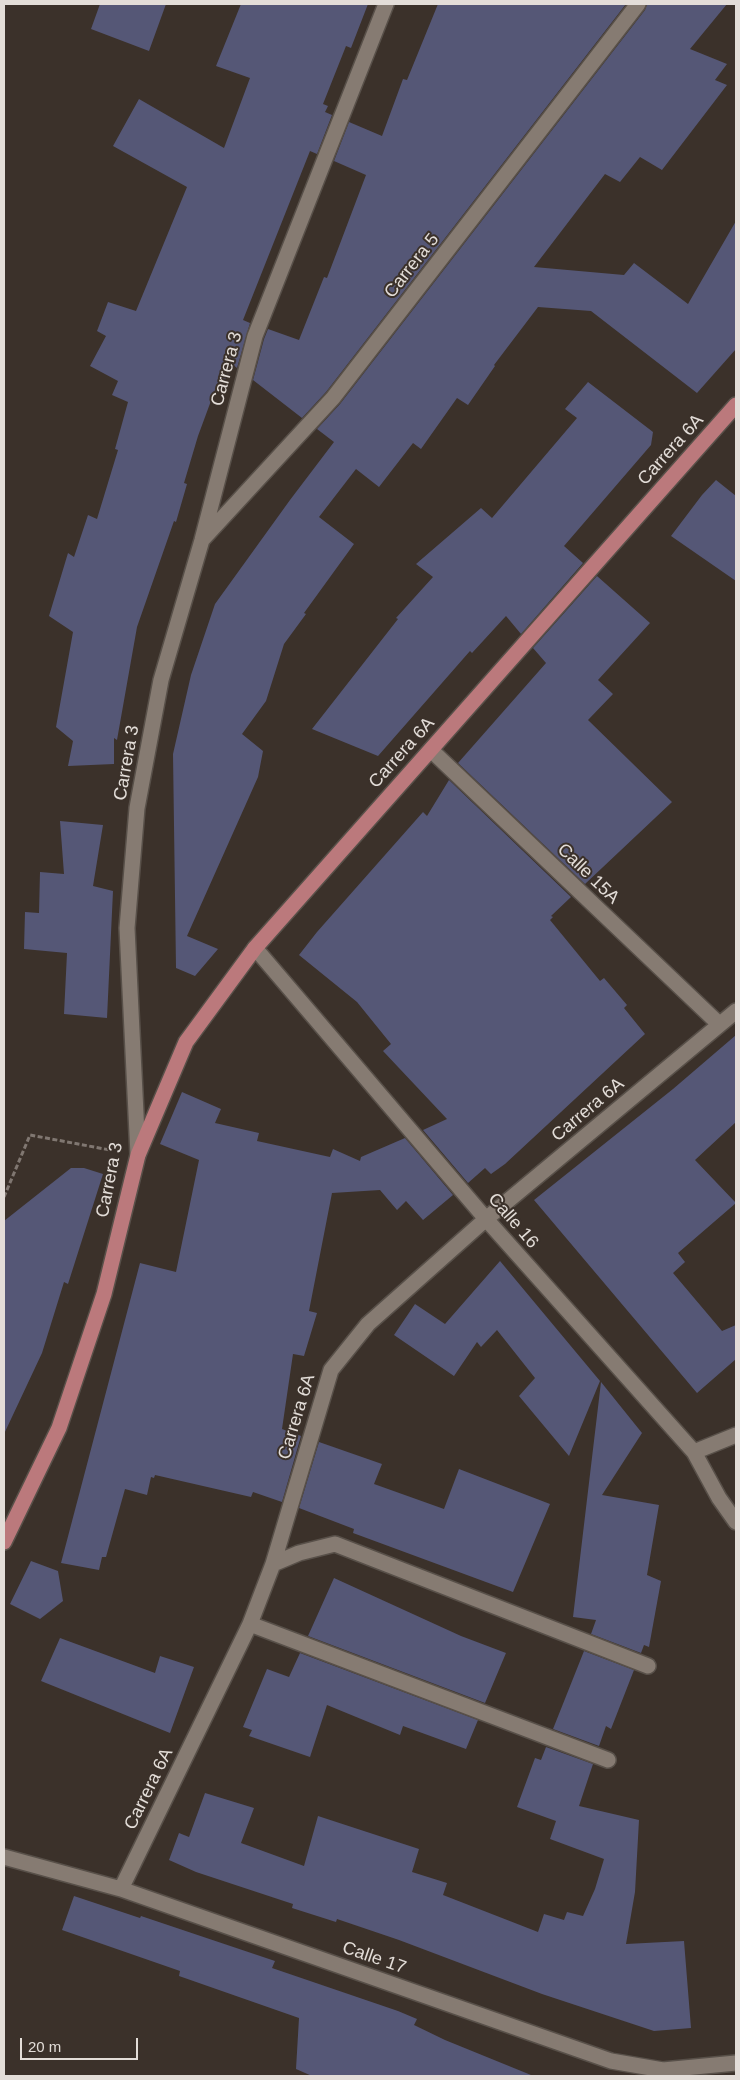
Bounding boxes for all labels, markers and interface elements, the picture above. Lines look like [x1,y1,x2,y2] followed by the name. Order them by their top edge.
[380,229,444,303] street label: Carrera 5
[207,329,247,409] street label: Carrera 3
[634,410,708,490] street label: Carrera 6A
[365,713,439,793] street label: Carrera 6A
[110,724,144,802] street label: Carrera 3
[552,839,624,909] street label: Calle 15A
[547,1073,629,1147] street label: Carrera 6A
[92,1141,128,1219] street label: Carrera 3
[483,1189,543,1253] street label: Calle 16
[274,1372,320,1462] street label: Carrera 6A
[120,1745,178,1833] street label: Carrera 6A
[339,1937,409,1979] street label: Calle 17
[22,2028,140,2060] scale bar
[28,2038,61,2055] text: 20 m

